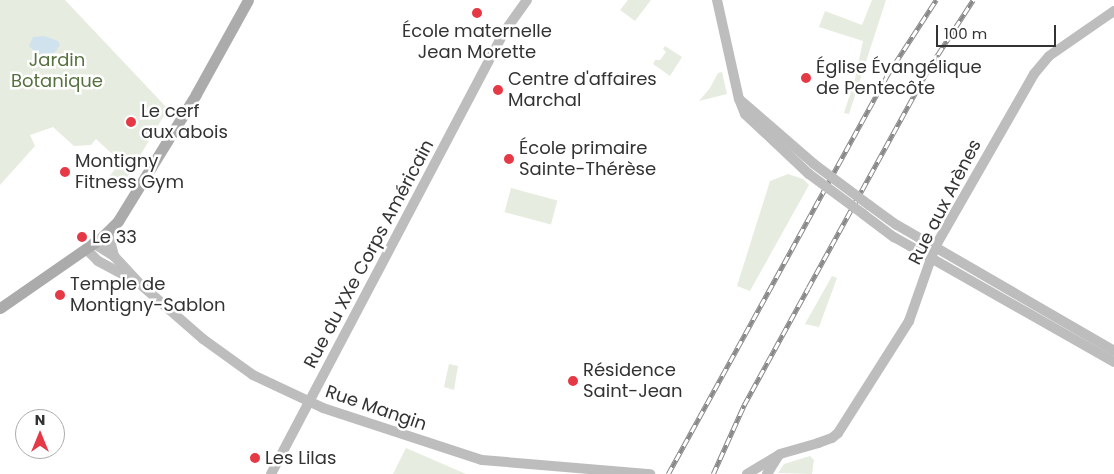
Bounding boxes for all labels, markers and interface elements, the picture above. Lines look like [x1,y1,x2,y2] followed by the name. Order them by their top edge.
[471,7,483,19] marker: École maternelle Jean Morette
[939,15,1059,47] scale bar
[402,21,552,64] place label: École maternelle Jean Morette
[944,23,987,44] text: 100 m
[11,50,103,92] park label: Jardin Botanique
[816,57,982,100] place label: Église Évangélique de Pentecôte
[508,69,657,112] place label: Centre d'affaires Marchal
[800,72,812,84] marker: Église Évangélique de Pentecôte
[492,84,504,96] marker: Centre d'affaires Marchal
[141,101,228,144] place label: Le cerf aux abois
[125,116,137,128] marker: Le cerf aux abois
[299,136,439,372] street label: Rue du XXe Corps Américain
[904,136,986,268] street label: Rue aux Arènes
[519,138,656,180] place label: École primaire Sainte-Thérèse
[75,151,184,193] place label: Montigny Fitness Gym
[503,153,515,165] marker: École primaire Sainte-Thérèse
[59,166,71,178] marker: Montigny Fitness Gym
[92,226,137,248] place label: Le 33
[76,231,88,243] marker: Le 33
[70,274,226,316] place label: Temple de Montigny-Sablon
[54,289,66,301] marker: Temple de Montigny-Sablon
[583,360,683,402] place label: Résidence Saint-Jean
[567,375,579,387] marker: Résidence Saint-Jean
[322,381,430,435] street label: Rue Mangin
[15,409,65,459] north arrow
[35,410,45,430] text: N
[265,447,336,469] place label: Les Lilas
[249,452,261,464] marker: Les Lilas

